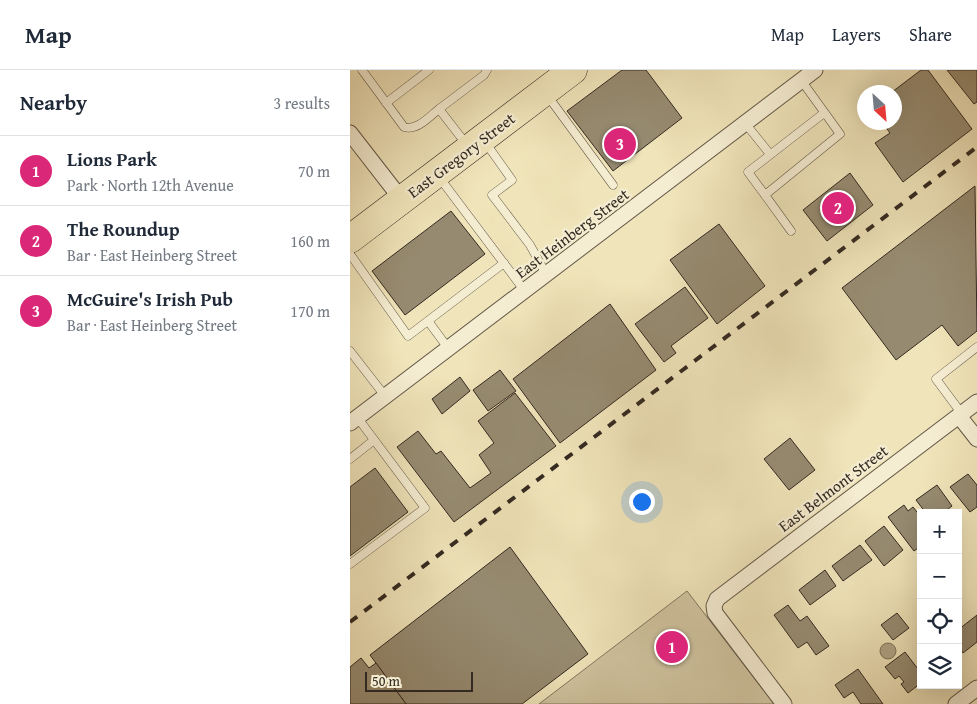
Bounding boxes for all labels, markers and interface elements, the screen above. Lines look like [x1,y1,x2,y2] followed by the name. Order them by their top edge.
[25,17,72,52] text: Map
[771,21,804,48] text: Map
[832,21,881,48] text: Layers
[909,21,952,48] text: Share
[857,85,902,130] north arrow
[20,87,87,118] text: Nearby
[273,91,330,115] text: 3 results
[402,106,520,203] street label: East Gregory Street
[604,125,636,163] pin: 3
[67,145,157,173] text: Lions Park
[32,159,40,183] text: 1
[298,159,330,183] text: 70 m
[67,173,234,197] text: Park · North 12th Avenue
[510,182,634,284] street label: East Heinberg Street
[822,189,854,227] pin: 2
[67,215,180,243] text: The Roundup
[32,229,40,253] text: 2
[290,229,330,253] text: 160 m
[67,243,237,267] text: Bar · East Heinberg Street
[67,285,233,313] text: McGuire's Irish Pub
[32,299,40,323] text: 3
[290,299,330,323] text: 170 m
[67,313,237,337] text: Bar · East Heinberg Street
[773,438,893,537] street label: East Belmont Street
[629,489,655,515] your location
[917,509,962,689] map controls
[917,509,962,554] button: +
[917,554,962,599] button: −
[917,599,962,644] button: locate
[656,628,688,666] pin: 1
[917,644,962,689] button: layers
[365,669,472,692] scale bar
[372,671,400,691] text: 50 m

